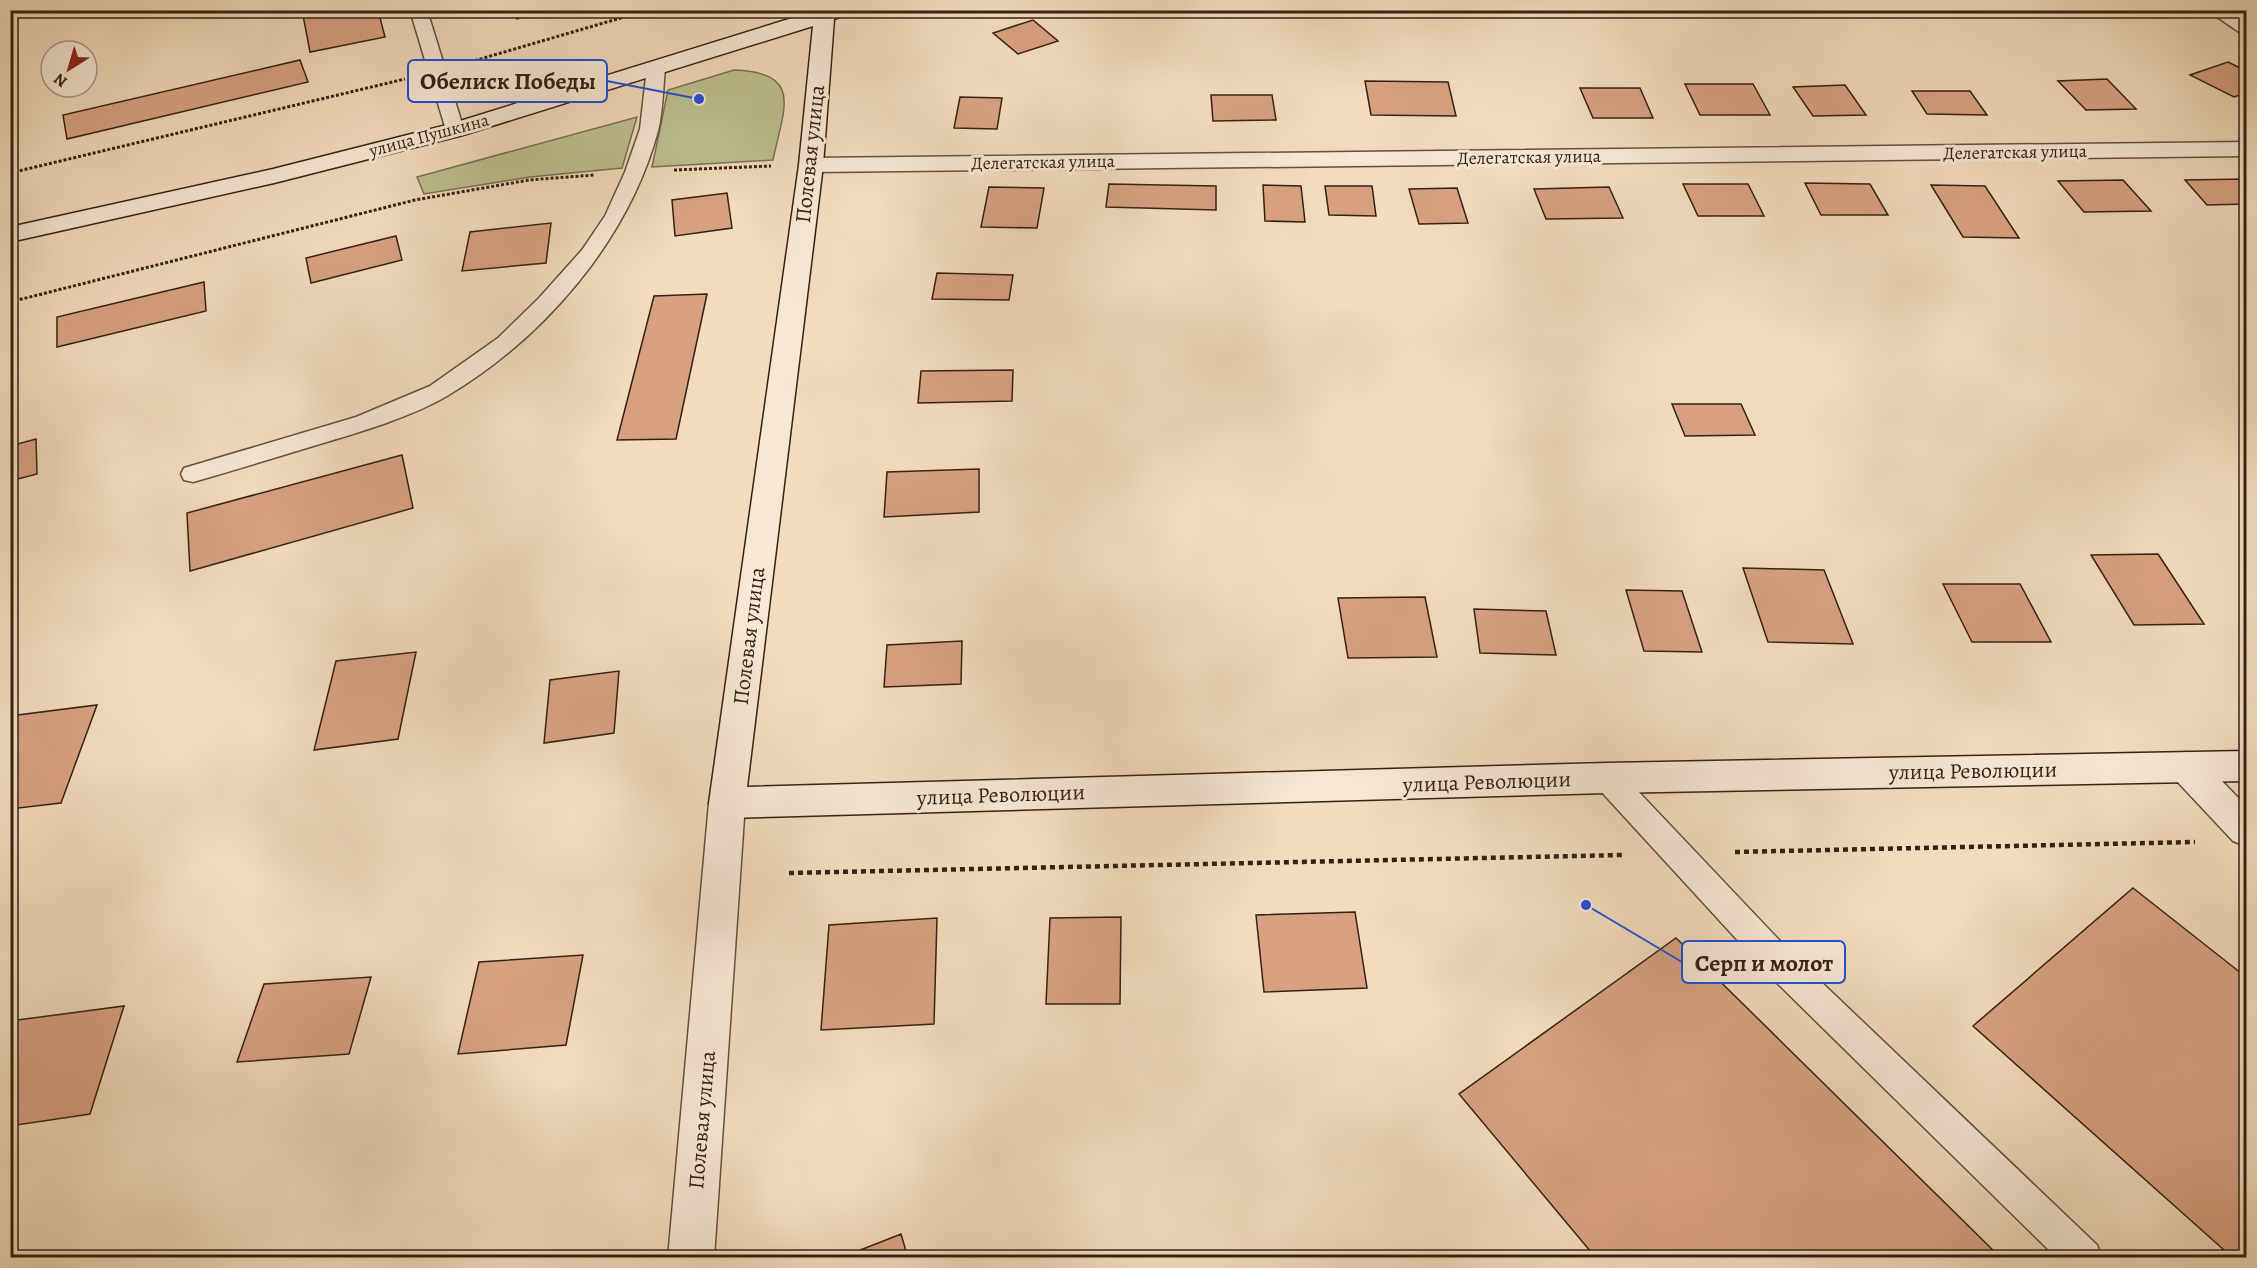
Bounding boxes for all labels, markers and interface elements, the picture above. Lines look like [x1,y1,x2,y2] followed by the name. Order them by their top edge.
[39,39,99,99] north arrow
[408,60,607,102] callout: Обелиск Победы
[420,65,596,97] text: Обелиск Победы
[49,68,72,92] text: N
[788,82,832,225] street label: Полевая улица
[365,107,492,163] street label: улица Пушкина
[1943,139,2088,165] street label: Делегатская улица
[1457,144,1602,170] street label: Делегатская улица
[971,149,1116,175] street label: Делегатская улица
[726,564,772,707] street label: Полевая улица
[1888,755,2057,787] street label: улица Революции
[1401,764,1572,800] street label: улица Революции
[915,777,1086,813] street label: улица Революции
[1682,941,1845,983] callout: Серп и молот
[1695,947,1833,979] text: Серп и молот
[681,1049,723,1191] street label: Полевая улица

